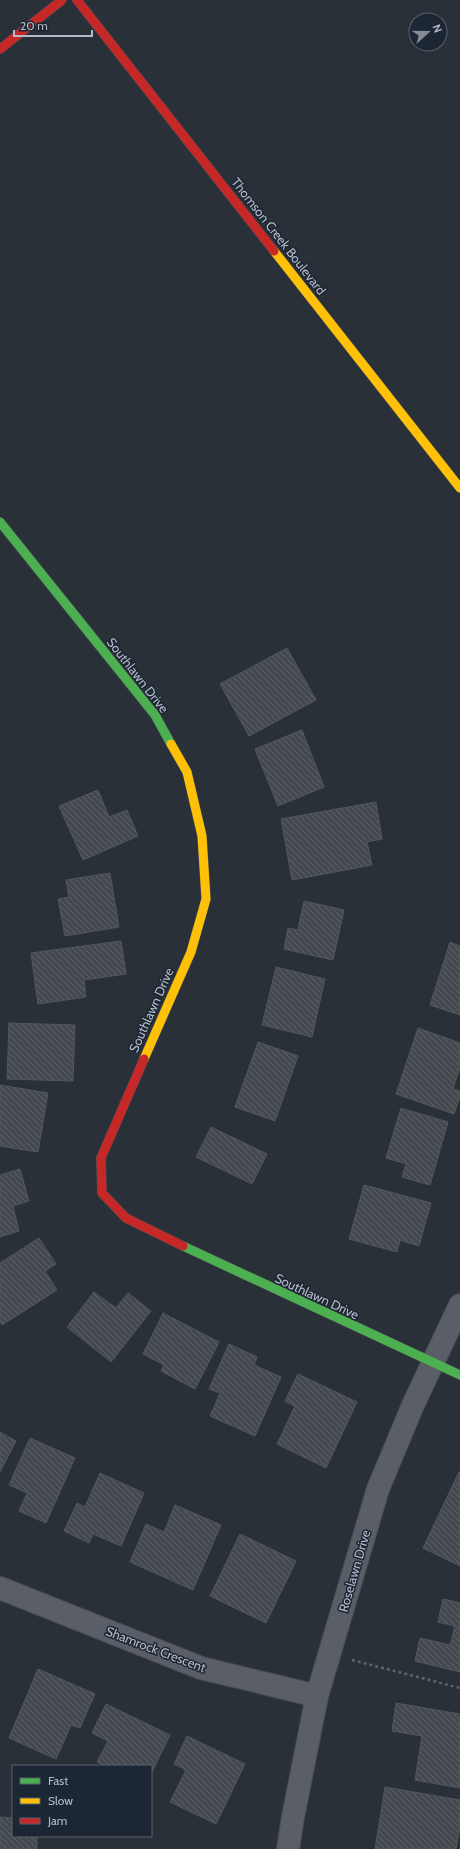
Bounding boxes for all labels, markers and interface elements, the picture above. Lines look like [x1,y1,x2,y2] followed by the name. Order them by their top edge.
[14,12,92,38] scale bar
[408,12,448,52] north arrow
[20,18,48,33] text: 20 m
[429,22,445,35] text: N
[228,174,330,298] street label: Thomson Creek Boulevard
[104,634,172,716] street label: Southlawn Drive
[125,965,177,1055] street label: Southlawn Drive
[272,1270,362,1323] street label: Southlawn Drive
[335,1528,373,1614] street label: Roselawn Drive
[104,1623,209,1676] street label: Shamrock Crescent
[12,1765,152,1837] legend
[48,1773,68,1788] text: Fast
[48,1793,73,1808] text: Slow
[47,1813,67,1828] text: Jam

